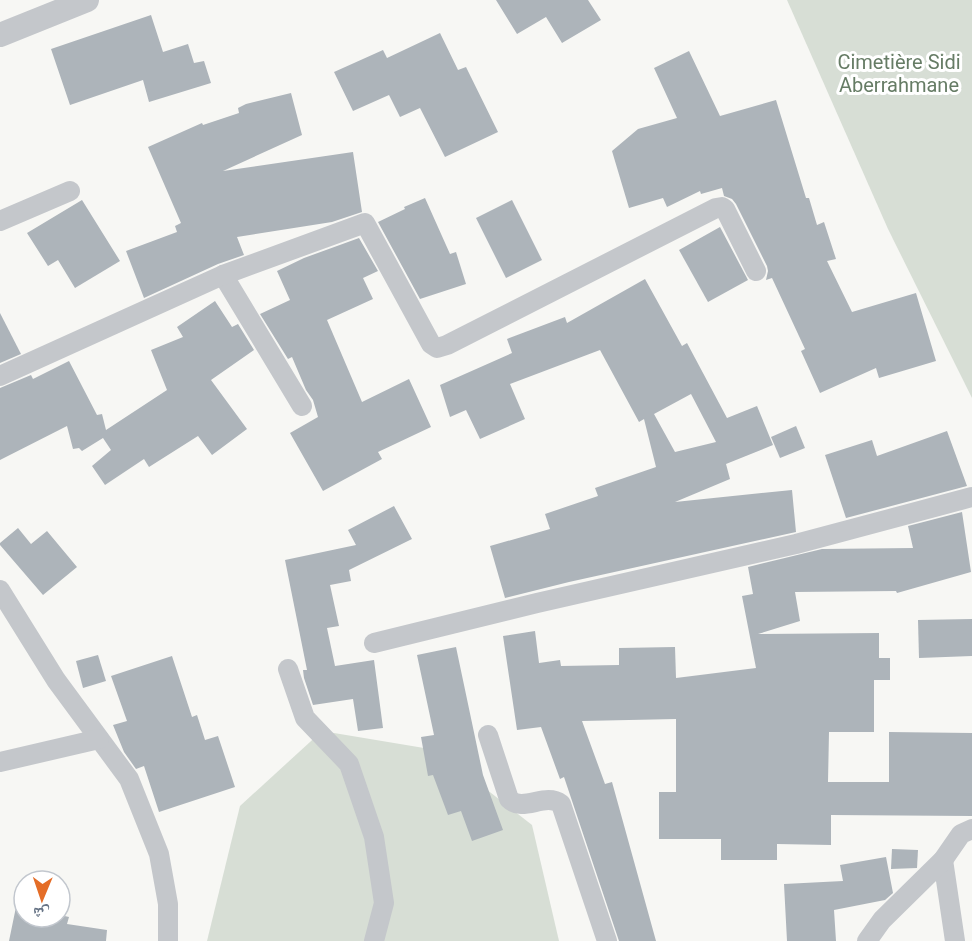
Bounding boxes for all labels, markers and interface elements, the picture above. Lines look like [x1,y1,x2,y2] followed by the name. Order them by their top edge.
[837,50,961,97] park label: Cimetière Sidi Aberrahmane
[12,869,72,929] north arrow
[33,904,50,923] text: ش

